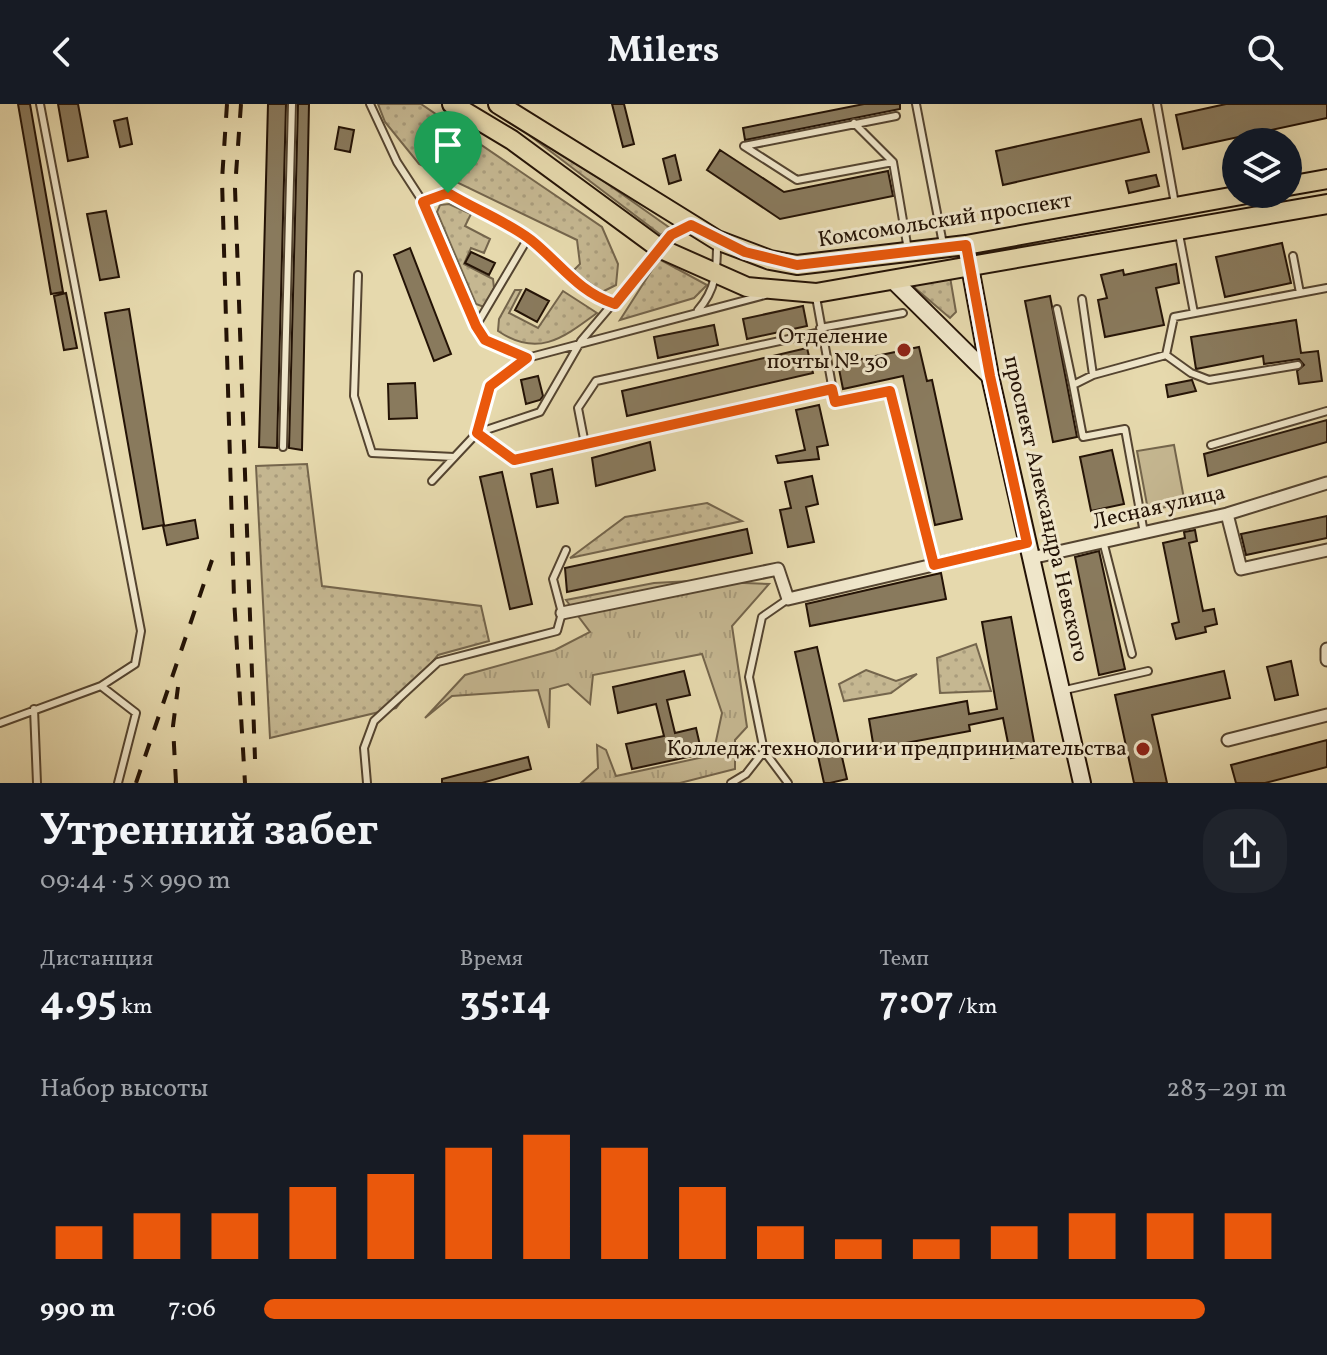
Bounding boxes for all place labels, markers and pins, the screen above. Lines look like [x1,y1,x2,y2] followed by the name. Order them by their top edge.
[414,111,482,193] pin
[767,322,888,378] place label: Отделение почты № 30
[895,341,913,359] marker: Отделение почты № 30
[667,734,1127,765] place label: Колледж технологии и предпринимательства
[1134,740,1152,758] marker: Колледж технологии и предпринимательства

